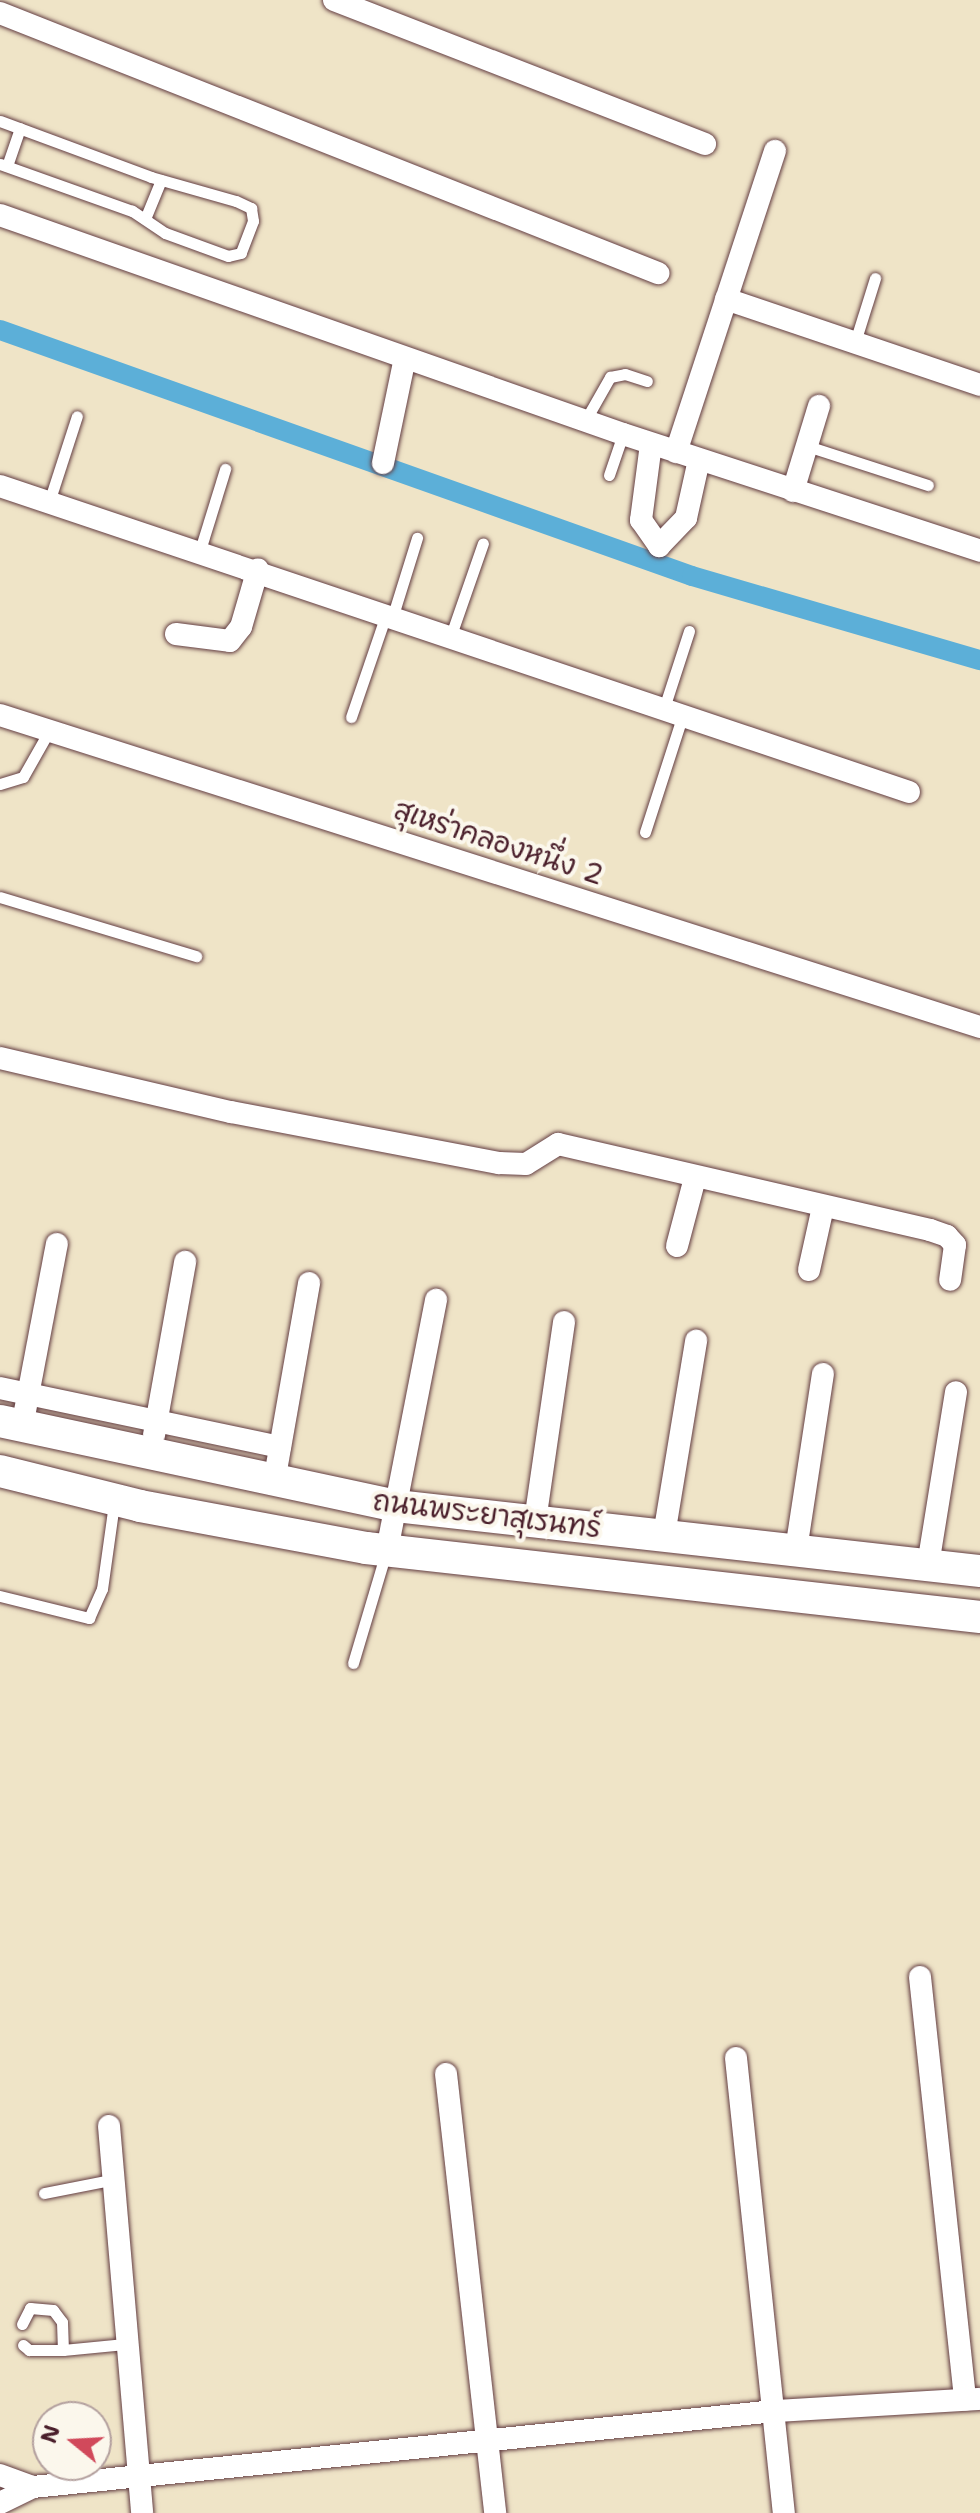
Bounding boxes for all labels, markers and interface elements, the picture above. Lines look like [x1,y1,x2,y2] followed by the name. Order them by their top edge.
[390,792,608,892] street label: สุเหร่าคลองหนึ่ง 2
[371,1483,603,1545] street label: ถนนพระยาสุเรนทร์
[32,2401,112,2481] north arrow
[34,2421,67,2447] text: N

